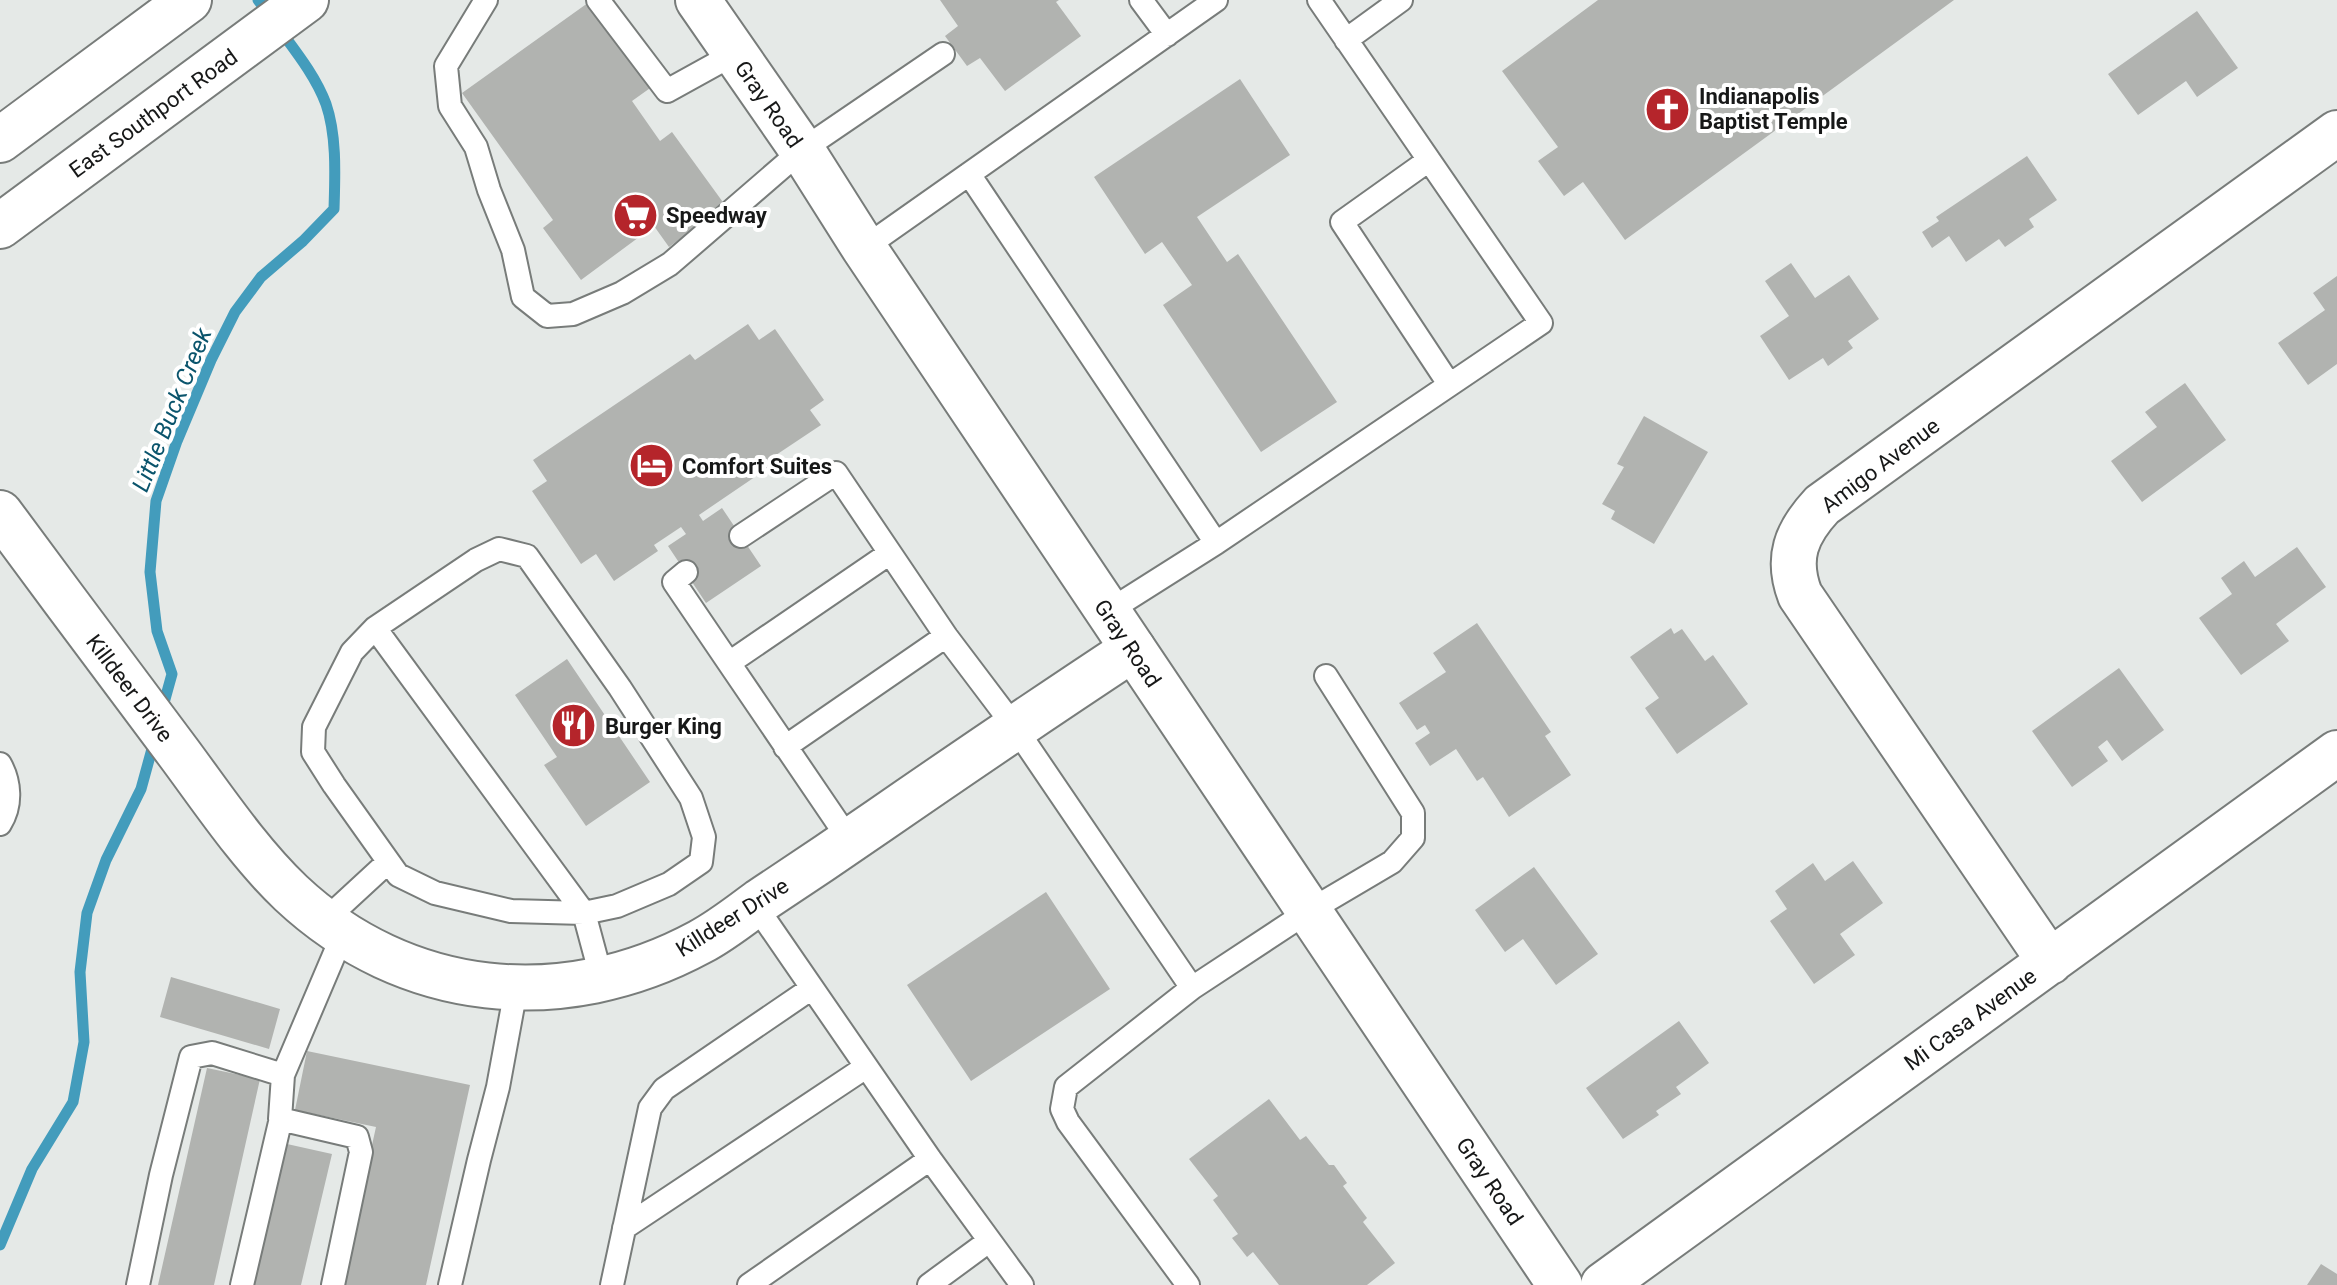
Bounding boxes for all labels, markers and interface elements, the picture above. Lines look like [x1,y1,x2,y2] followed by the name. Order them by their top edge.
[64,44,242,183] street label: East Southport Road
[730,56,808,152] street label: Gray Road
[1699,84,1848,134] place label: Indianapolis Baptist Temple
[1644,85,1692,133] church icon: Indianapolis Baptist Temple
[611,191,659,239] supermarket icon: Speedway
[666,203,768,228] place label: Speedway
[126,323,218,496] water label: Little Buck Creek
[1816,413,1944,518] street label: Amigo Avenue
[627,442,675,490] hotel icon: Comfort Suites
[682,454,832,479] place label: Comfort Suites
[1089,595,1166,692] street label: Gray Road
[81,630,178,747] street label: Killdeer Drive
[550,702,598,750] restaurant icon: Burger King
[605,714,722,739] place label: Burger King
[671,873,793,962] street label: Killdeer Drive
[1899,963,2041,1076] street label: Mi Casa Avenue
[1451,1133,1528,1230] street label: Gray Road

